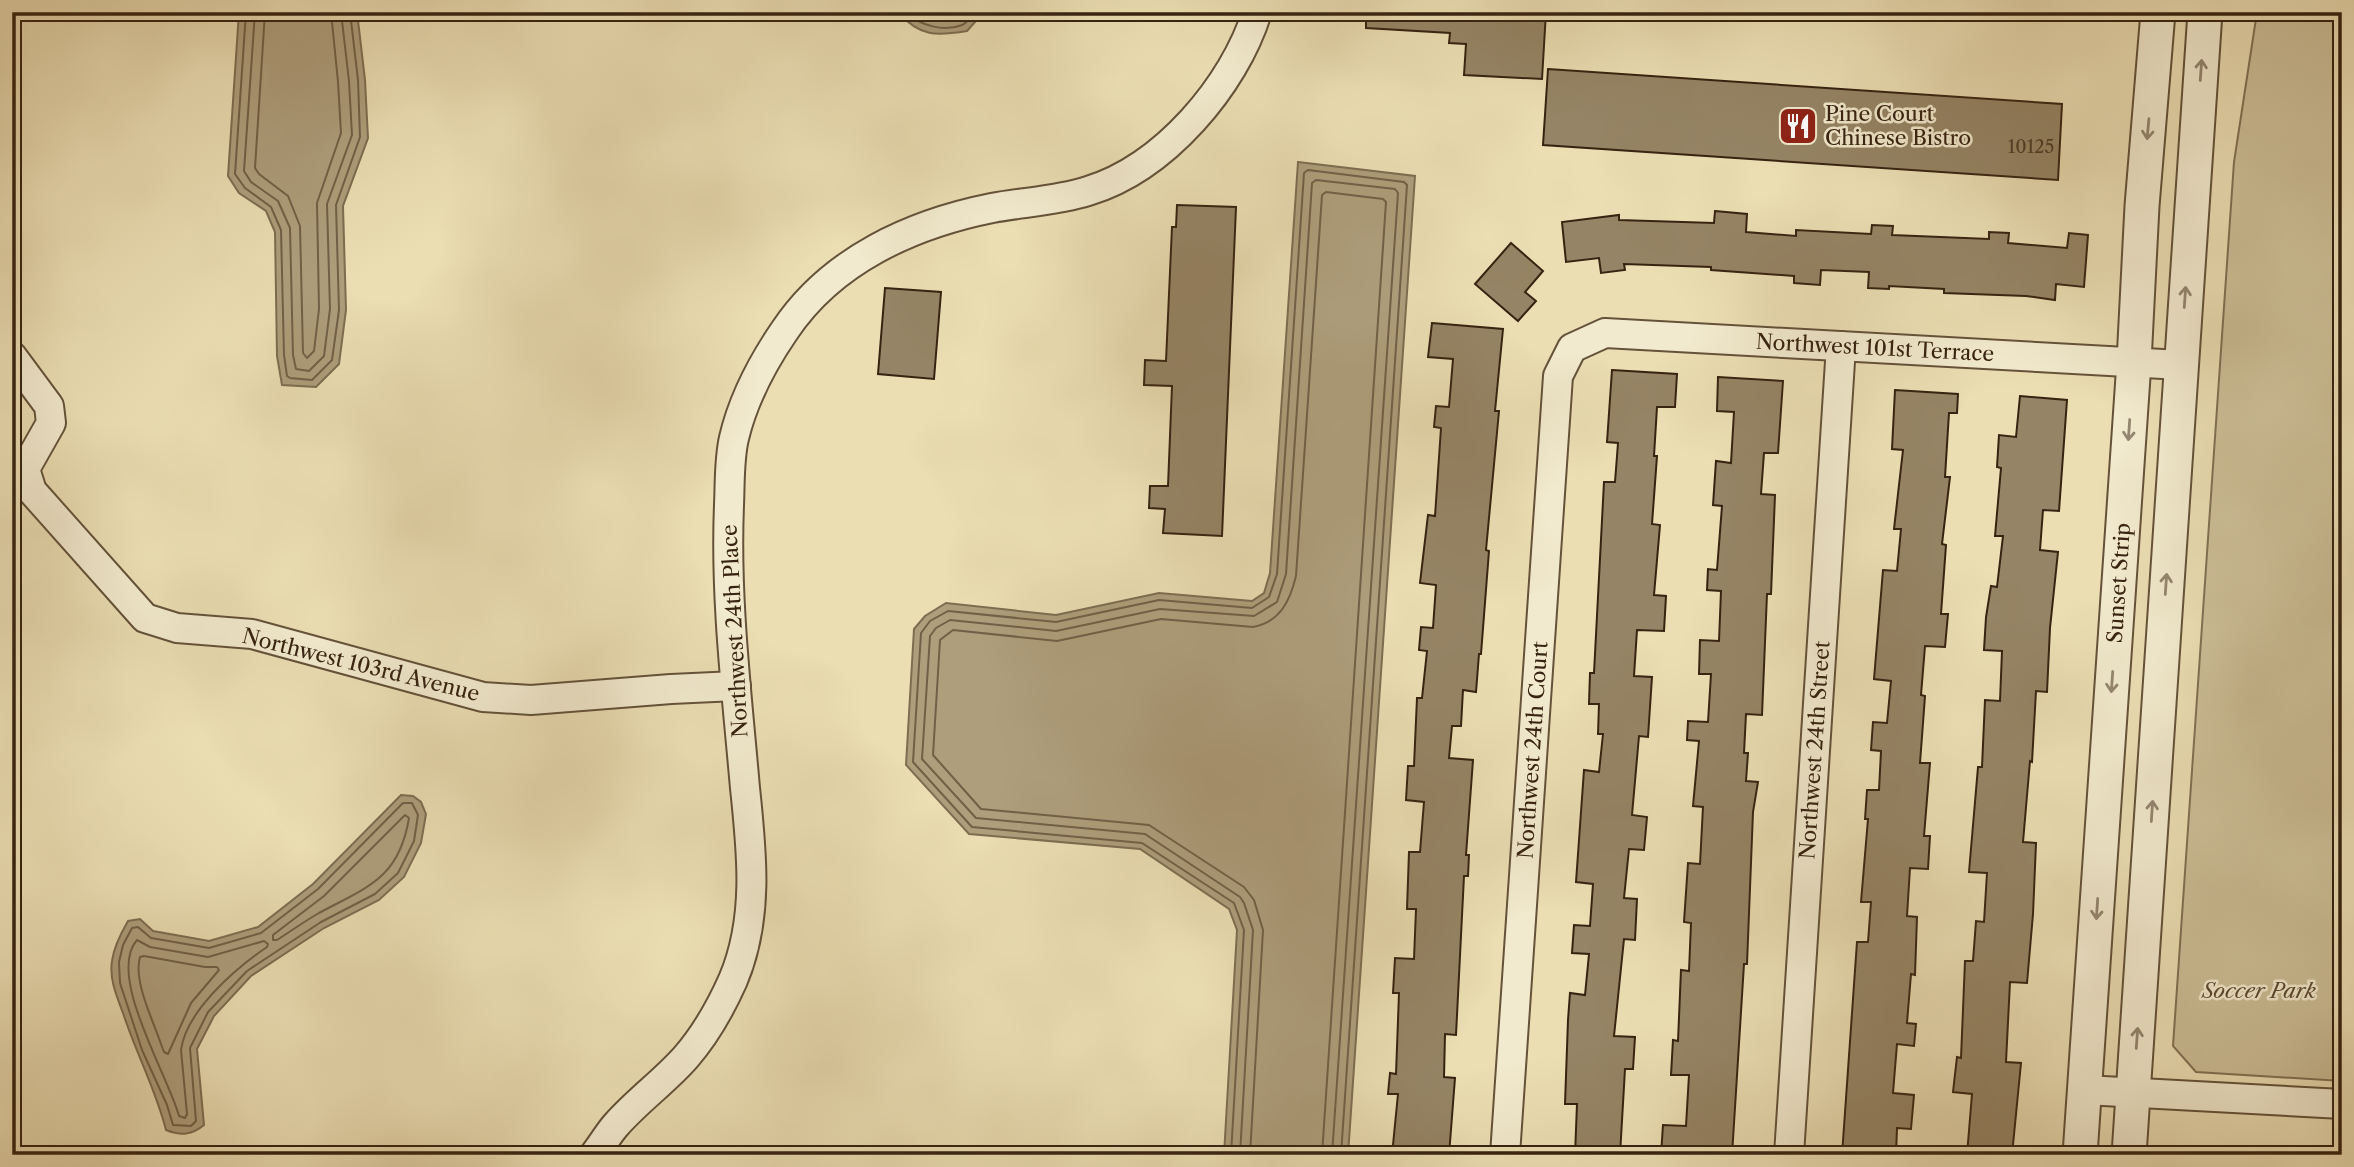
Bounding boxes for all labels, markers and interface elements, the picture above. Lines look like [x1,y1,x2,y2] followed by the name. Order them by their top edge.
[2195,59,2208,82] one-way arrow
[1825,101,1971,150] place label: Pine Court Chinese Bistro
[1777,105,1819,147] restaurant icon: Pine Court Chinese Bistro
[2141,117,2154,140] one-way arrow
[2008,136,2054,158] house number: 10125
[2179,286,2192,309] one-way arrow
[1755,329,1995,366] street label: Northwest 101st Terrace
[2123,418,2136,441] one-way arrow
[2102,522,2135,644] street label: Sunset Strip
[716,524,753,738] street label: Northwest 24th Place
[2160,573,2173,596] one-way arrow
[240,623,482,706] street label: Northwest 103rd Avenue
[1794,639,1835,860] street label: Northwest 24th Street
[1512,640,1553,859] street label: Northwest 24th Court
[2106,670,2119,693] one-way arrow
[2145,800,2158,823] one-way arrow
[2090,897,2103,919] one-way arrow
[2200,978,2316,1003] park label: Soccer Park
[2131,1027,2144,1050] one-way arrow

